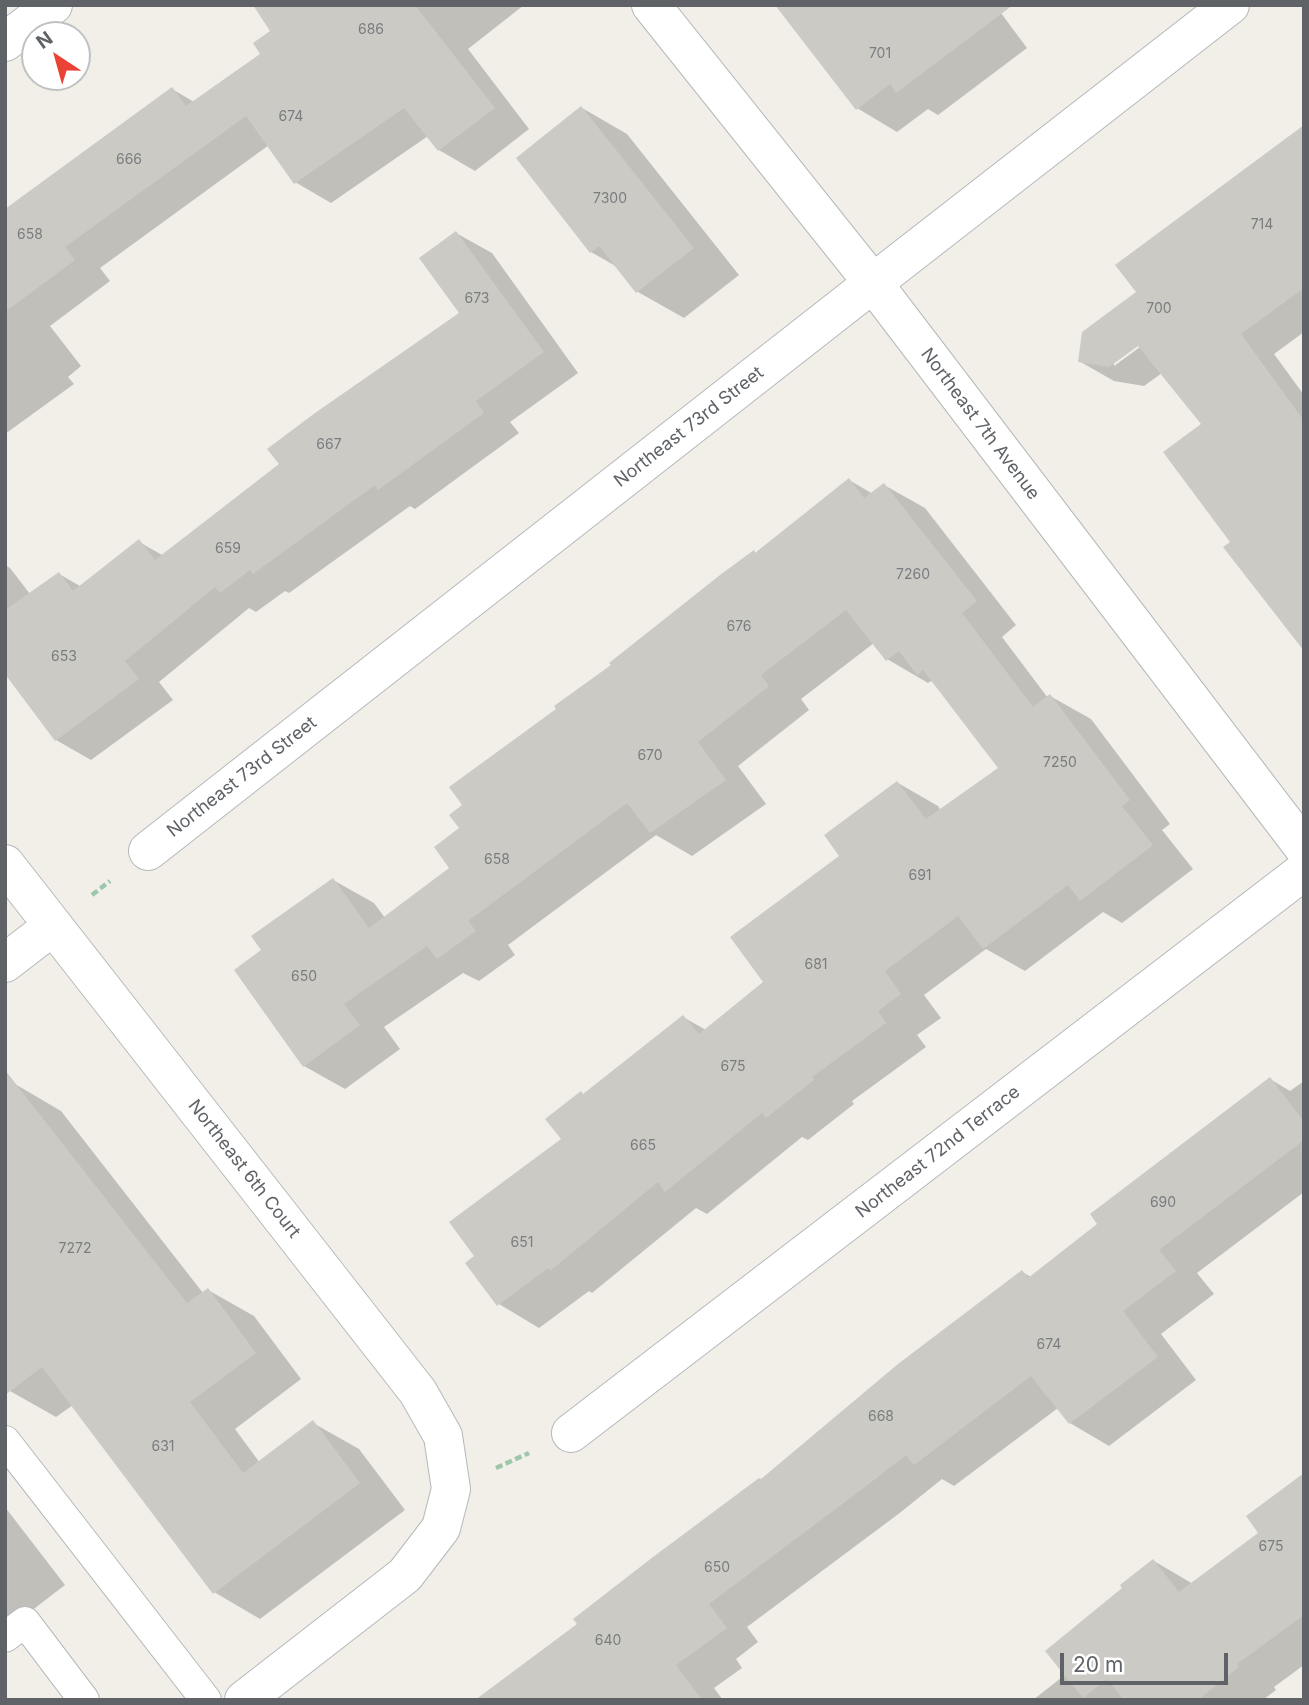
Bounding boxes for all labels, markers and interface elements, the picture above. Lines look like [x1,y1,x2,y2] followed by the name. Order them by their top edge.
[21,21,91,91] north arrow
[358,22,384,38] house number: 686
[32,27,57,54] text: N
[869,46,891,62] house number: 701
[279,109,303,125] house number: 674
[116,152,142,168] house number: 666
[593,191,627,207] house number: 7300
[1251,217,1273,233] house number: 714
[17,227,43,243] house number: 658
[464,291,490,307] house number: 673
[1146,301,1172,317] house number: 700
[916,344,1044,504] street label: Northeast 7th Avenue
[610,362,768,492] street label: Northeast 73rd Street
[316,437,342,453] house number: 667
[215,541,241,557] house number: 659
[896,567,930,583] house number: 7260
[726,619,752,635] house number: 676
[51,649,77,665] house number: 653
[163,712,321,842] street label: Northeast 73rd Street
[637,748,663,764] house number: 670
[1043,755,1077,771] house number: 7250
[484,852,510,868] house number: 658
[908,868,932,884] house number: 691
[804,957,828,973] house number: 681
[291,969,317,985] house number: 650
[721,1059,745,1075] house number: 675
[852,1081,1024,1223] street label: Northeast 72nd Terrace
[183,1096,305,1242] street label: Northeast 6th Court
[630,1138,656,1154] house number: 665
[1150,1195,1176,1211] house number: 690
[511,1235,533,1251] house number: 651
[59,1241,91,1257] house number: 7272
[1037,1337,1061,1353] house number: 674
[868,1409,894,1425] house number: 668
[151,1439,175,1455] house number: 631
[1259,1539,1283,1555] house number: 675
[704,1560,730,1576] house number: 650
[595,1633,621,1649] house number: 640
[1064,1638,1232,1682] scale bar
[1073,1652,1123,1677] text: 20 m

